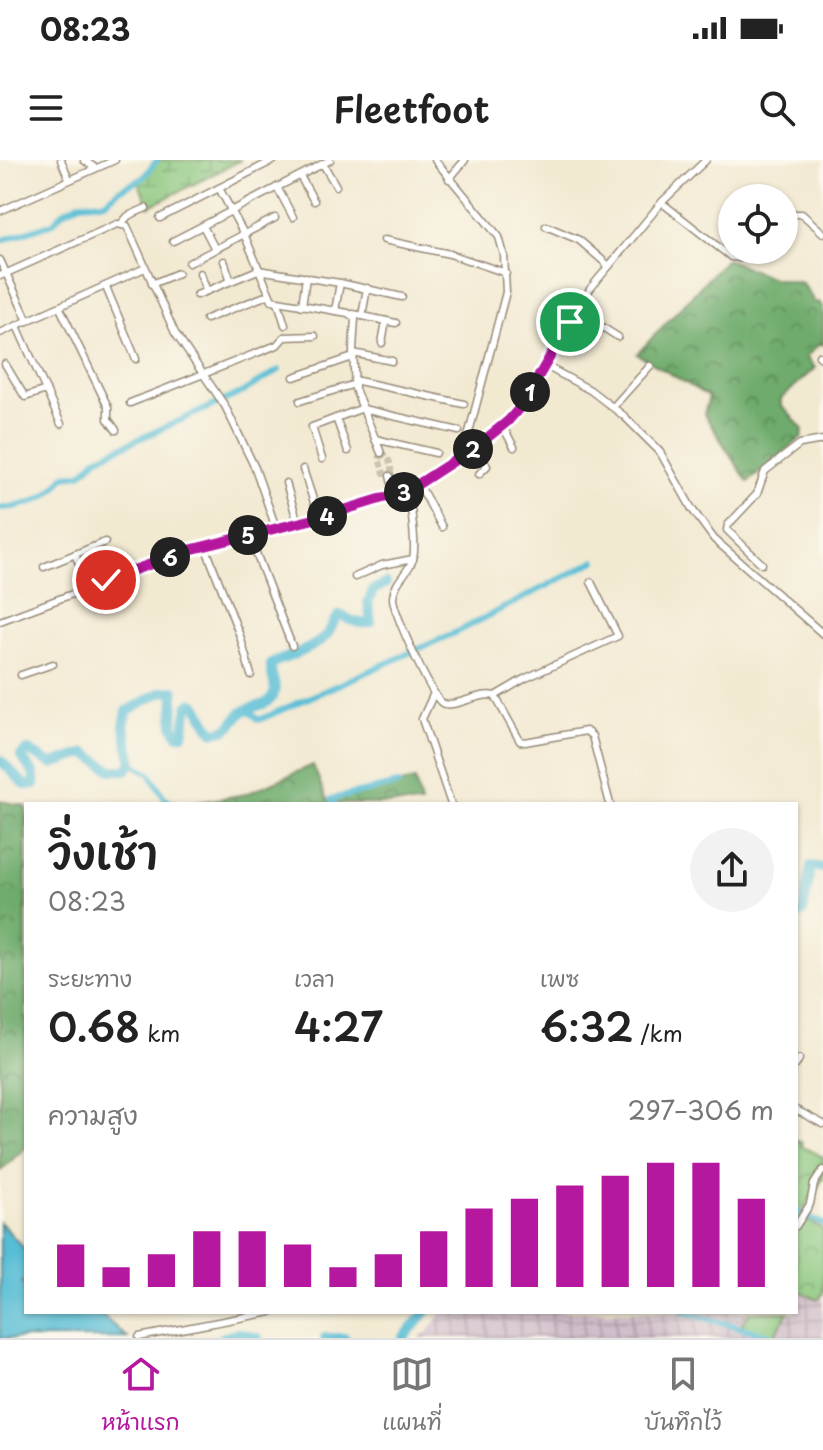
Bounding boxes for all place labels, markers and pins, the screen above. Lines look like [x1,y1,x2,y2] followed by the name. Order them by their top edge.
[536,288,604,356] pin
[510,372,550,412] pin: 1
[453,429,493,469] pin: 2
[384,472,424,512] pin: 3
[307,496,347,536] pin: 4
[228,515,268,555] pin: 5
[150,537,190,577] pin: 6
[72,546,140,614] pin

